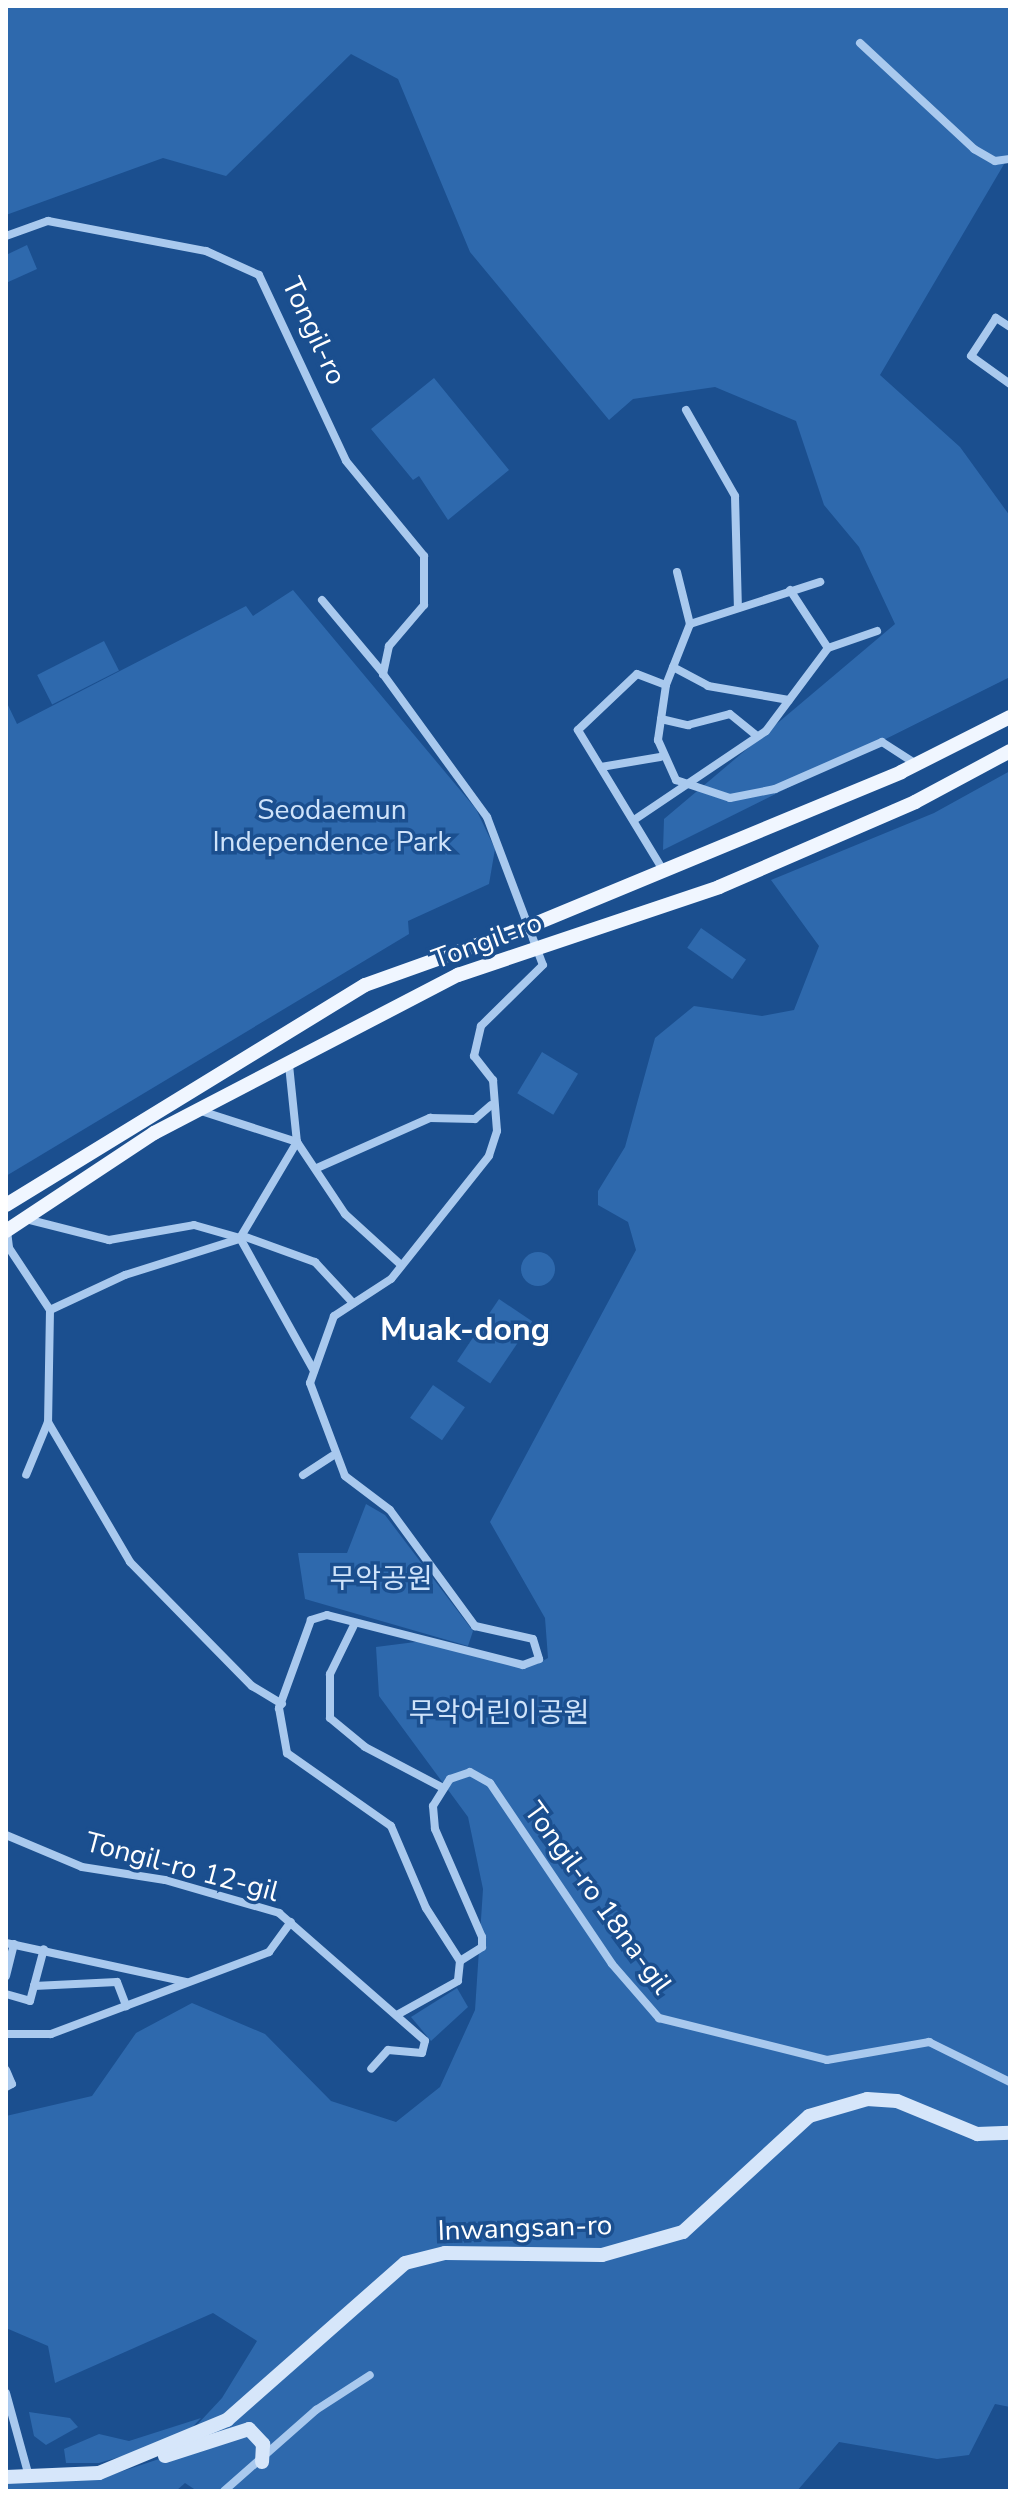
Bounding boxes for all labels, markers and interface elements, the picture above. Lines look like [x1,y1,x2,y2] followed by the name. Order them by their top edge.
[275,272,353,390] street label: Tongil-ro
[212,793,452,859] park label: Seodaemun Independence Park
[427,906,547,976] street label: Tongil-ro
[380,1311,550,1349] district label: Muak-dong
[329,1562,433,1596] park label: 무악공원
[409,1696,589,1730] park label: 무악어린이공원
[517,1795,679,2001] street label: Tongil-ro 18na-gil
[82,1825,282,1909] street label: Tongil-ro 12-gil
[437,2208,613,2248] street label: Inwangsan-ro

